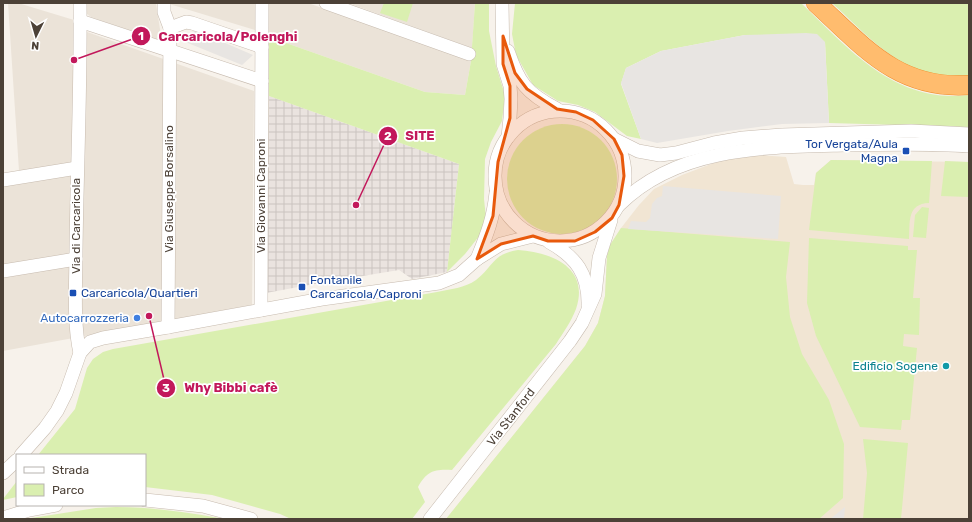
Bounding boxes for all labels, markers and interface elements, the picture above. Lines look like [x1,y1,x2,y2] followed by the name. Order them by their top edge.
[16,16,56,56] north arrow
[131,24,306,49] callout: Carcaricola/Polenghi
[138,29,144,43] text: 1
[159,29,297,44] text: Carcaricola/Polenghi
[31,39,40,52] text: N
[378,123,443,148] callout: SITE
[162,125,176,253] street label: Via Giuseppe Borsalino
[405,128,435,143] text: SITE
[384,129,392,143] text: 2
[805,137,898,165] place label: Tor Vergata/Aula Magna
[254,139,268,253] street label: Via Giovanni Caproni
[901,146,911,156] marker: Tor Vergata/Aula Magna
[69,178,83,274] street label: Via di Carcaricola
[310,273,422,301] place label: Fontanile Carcaricola/Caproni
[297,282,307,292] marker: Fontanile Carcaricola/Caproni
[81,286,198,300] place label: Carcaricola/Quartieri
[68,288,78,298] marker: Carcaricola/Quartieri
[40,311,129,325] place label: Autocarrozzeria
[132,313,142,323] marker: Autocarrozzeria
[853,359,938,373] place label: Edificio Sogene
[941,361,951,371] marker: Edificio Sogene
[156,375,286,400] callout: Why Bibbi cafè
[184,380,278,395] text: Why Bibbi cafè
[162,381,170,395] text: 3
[484,385,538,449] street label: Via Stanford
[16,454,146,506] legend
[52,463,89,477] text: Strada
[52,483,84,497] text: Parco

